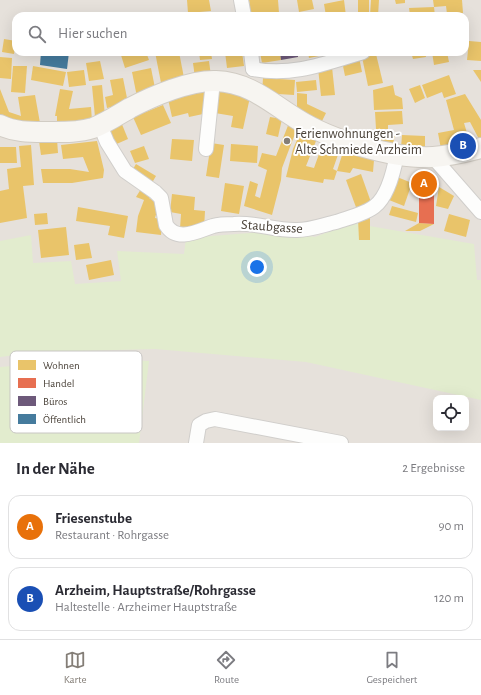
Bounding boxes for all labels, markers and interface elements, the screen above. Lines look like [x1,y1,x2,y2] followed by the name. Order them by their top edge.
[12,12,469,56] search box
[26,23,48,45] icon: search
[58,26,128,41] text: Hier suchen
[295,127,422,157] place label: Ferienwohnungen - Alte Schmiede Arzheim
[450,131,476,161] pin: B
[282,136,292,146] marker: Ferienwohnungen - Alte Schmiede Arzheim
[411,169,437,199] pin: A
[241,218,303,236] street label: Staubgasse
[247,257,267,277] your location
[10,351,142,433] legend
[43,360,80,371] text: Wohnen
[43,378,74,389] text: Handel
[433,395,469,431] map controls
[433,395,469,431] button: locate
[43,396,67,407] text: Büros
[43,414,86,425] text: Öffentlich
[16,460,95,477] text: In der Nähe
[402,462,465,475] text: 2 Ergebnisse
[55,511,132,526] text: Friesenstube
[26,520,34,533] text: A
[438,520,464,533] text: 90 m
[55,529,169,542] text: Restaurant · Rohrgasse
[55,583,256,598] text: Arzheim, Hauptstraße/Rohrgasse
[26,592,34,605] text: B
[434,592,464,605] text: 120 m
[55,601,237,614] text: Haltestelle · Arzheimer Hauptstraße
[64,649,87,686] tab: Karte
[214,649,239,686] tab: Route
[366,649,417,686] tab: Gespeichert

